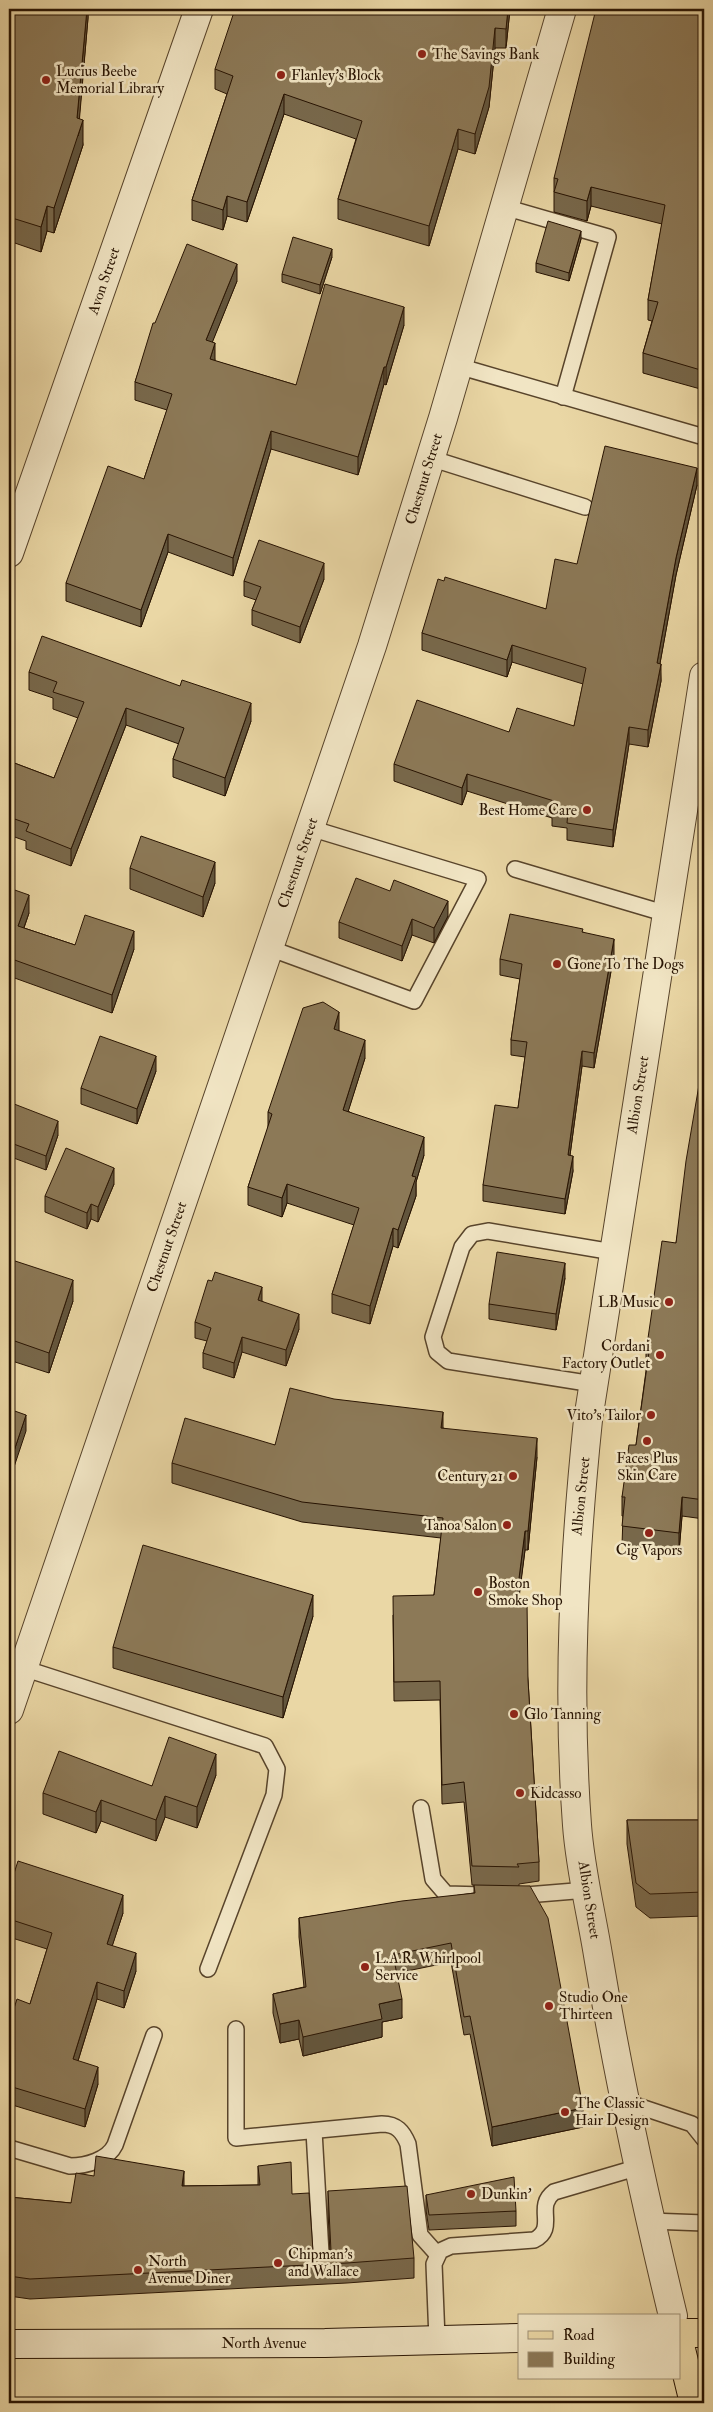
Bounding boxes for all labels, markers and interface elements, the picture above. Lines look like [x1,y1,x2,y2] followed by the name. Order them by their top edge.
[432,45,540,64] place label: The Savings Bank
[416,48,428,60] marker: The Savings Bank
[56,62,165,98] place label: Lucius Beebe Memorial Library
[291,66,381,85] place label: Flanley's Block
[275,69,287,81] marker: Flanley's Block
[40,74,52,86] marker: Lucius Beebe Memorial Library
[83,245,124,318] street label: Avon Street
[401,431,447,527] street label: Chestnut Street
[479,801,577,820] place label: Best Home Care
[581,804,593,816] marker: Best Home Care
[274,815,322,911] street label: Chestnut Street
[567,955,684,974] place label: Gone To The Dogs
[551,958,563,970] marker: Gone To The Dogs
[622,1054,654,1136] street label: Albion Street
[143,1199,191,1295] street label: Chestnut Street
[598,1293,659,1312] place label: LB Music
[663,1296,675,1308] marker: LB Music
[562,1337,650,1373] place label: Cordani Factory Outlet
[654,1349,666,1361] marker: Cordani Factory Outlet
[566,1406,641,1425] place label: Vito's Tailor
[645,1409,657,1421] marker: Vito's Tailor
[641,1435,653,1447] marker: Faces Plus Skin Care
[616,1449,678,1485] place label: Faces Plus Skin Care
[567,1456,595,1537] street label: Albion Street
[437,1467,503,1486] place label: Century 21
[507,1470,519,1482] marker: Century 21
[424,1516,497,1535] place label: Tanoa Salon
[501,1519,513,1531] marker: Tanoa Salon
[643,1527,655,1539] marker: Cig Vapors
[616,1541,682,1561] place label: Cig Vapors
[488,1574,563,1611] place label: Boston Smoke Shop
[472,1586,484,1598] marker: Boston Smoke Shop
[524,1705,602,1724] place label: Glo Tanning
[508,1708,520,1720] marker: Glo Tanning
[530,1784,582,1803] place label: Kidcasso
[514,1787,526,1799] marker: Kidcasso
[573,1859,605,1941] street label: Albion Street
[375,1949,481,1985] place label: L.A.R. Whirlpool Service
[359,1961,371,1973] marker: L.A.R. Whirlpool Service
[559,1988,628,2024] place label: Studio One Thirteen
[543,2000,555,2012] marker: Studio One Thirteen
[575,2094,649,2130] place label: The Classic Hair Design
[559,2106,571,2118] marker: The Classic Hair Design
[481,2185,532,2204] place label: Dunkin'
[465,2188,477,2200] marker: Dunkin'
[288,2245,359,2281] place label: Chipman's and Wallace
[147,2252,231,2288] place label: North Avenue Diner
[272,2257,284,2269] marker: Chipman's and Wallace
[132,2264,144,2276] marker: North Avenue Diner
[518,2314,680,2380] legend
[563,2326,595,2345] text: Road
[221,2334,307,2353] street label: North Avenue
[563,2350,615,2369] text: Building

